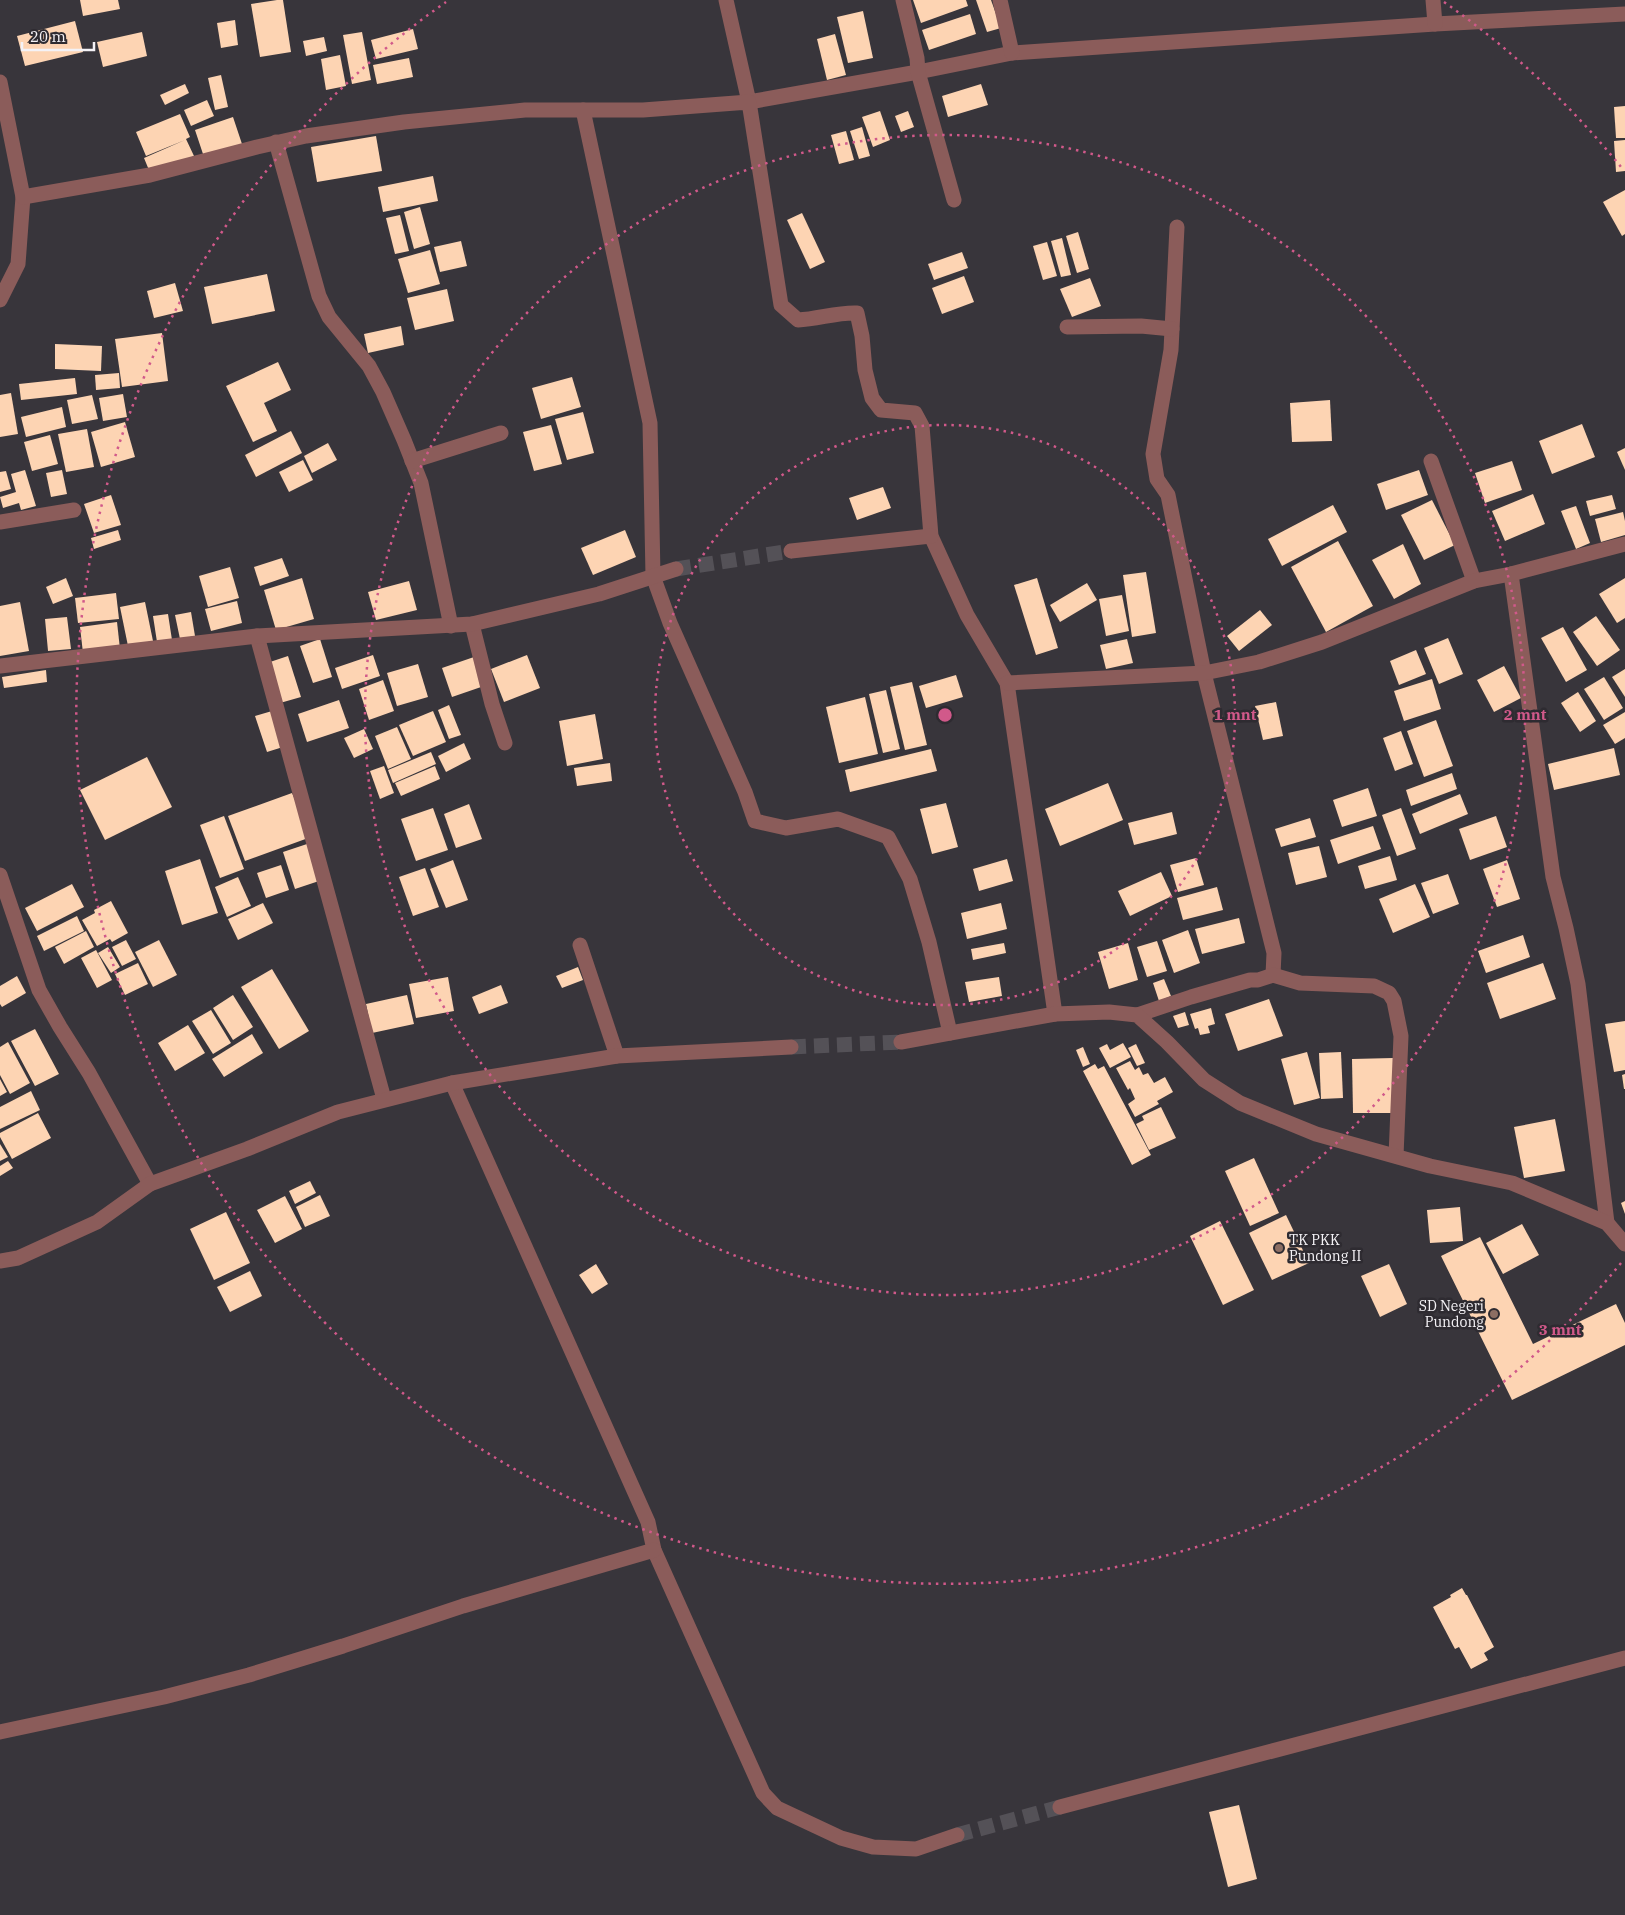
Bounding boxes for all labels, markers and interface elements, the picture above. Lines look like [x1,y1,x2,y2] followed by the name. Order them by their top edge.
[22,20,95,52] scale bar
[30,27,66,46] text: 20 m
[1214,705,1257,724] text: 1 mnt
[1504,705,1547,724] text: 2 mnt
[936,706,954,724] centre of rings
[1289,1231,1361,1265] place label: TK PKK Pundong II
[1273,1242,1285,1254] marker: TK PKK Pundong II
[1419,1297,1484,1331] place label: SD Negeri Pundong
[1488,1308,1500,1320] marker: SD Negeri Pundong
[1539,1320,1582,1339] text: 3 mnt

